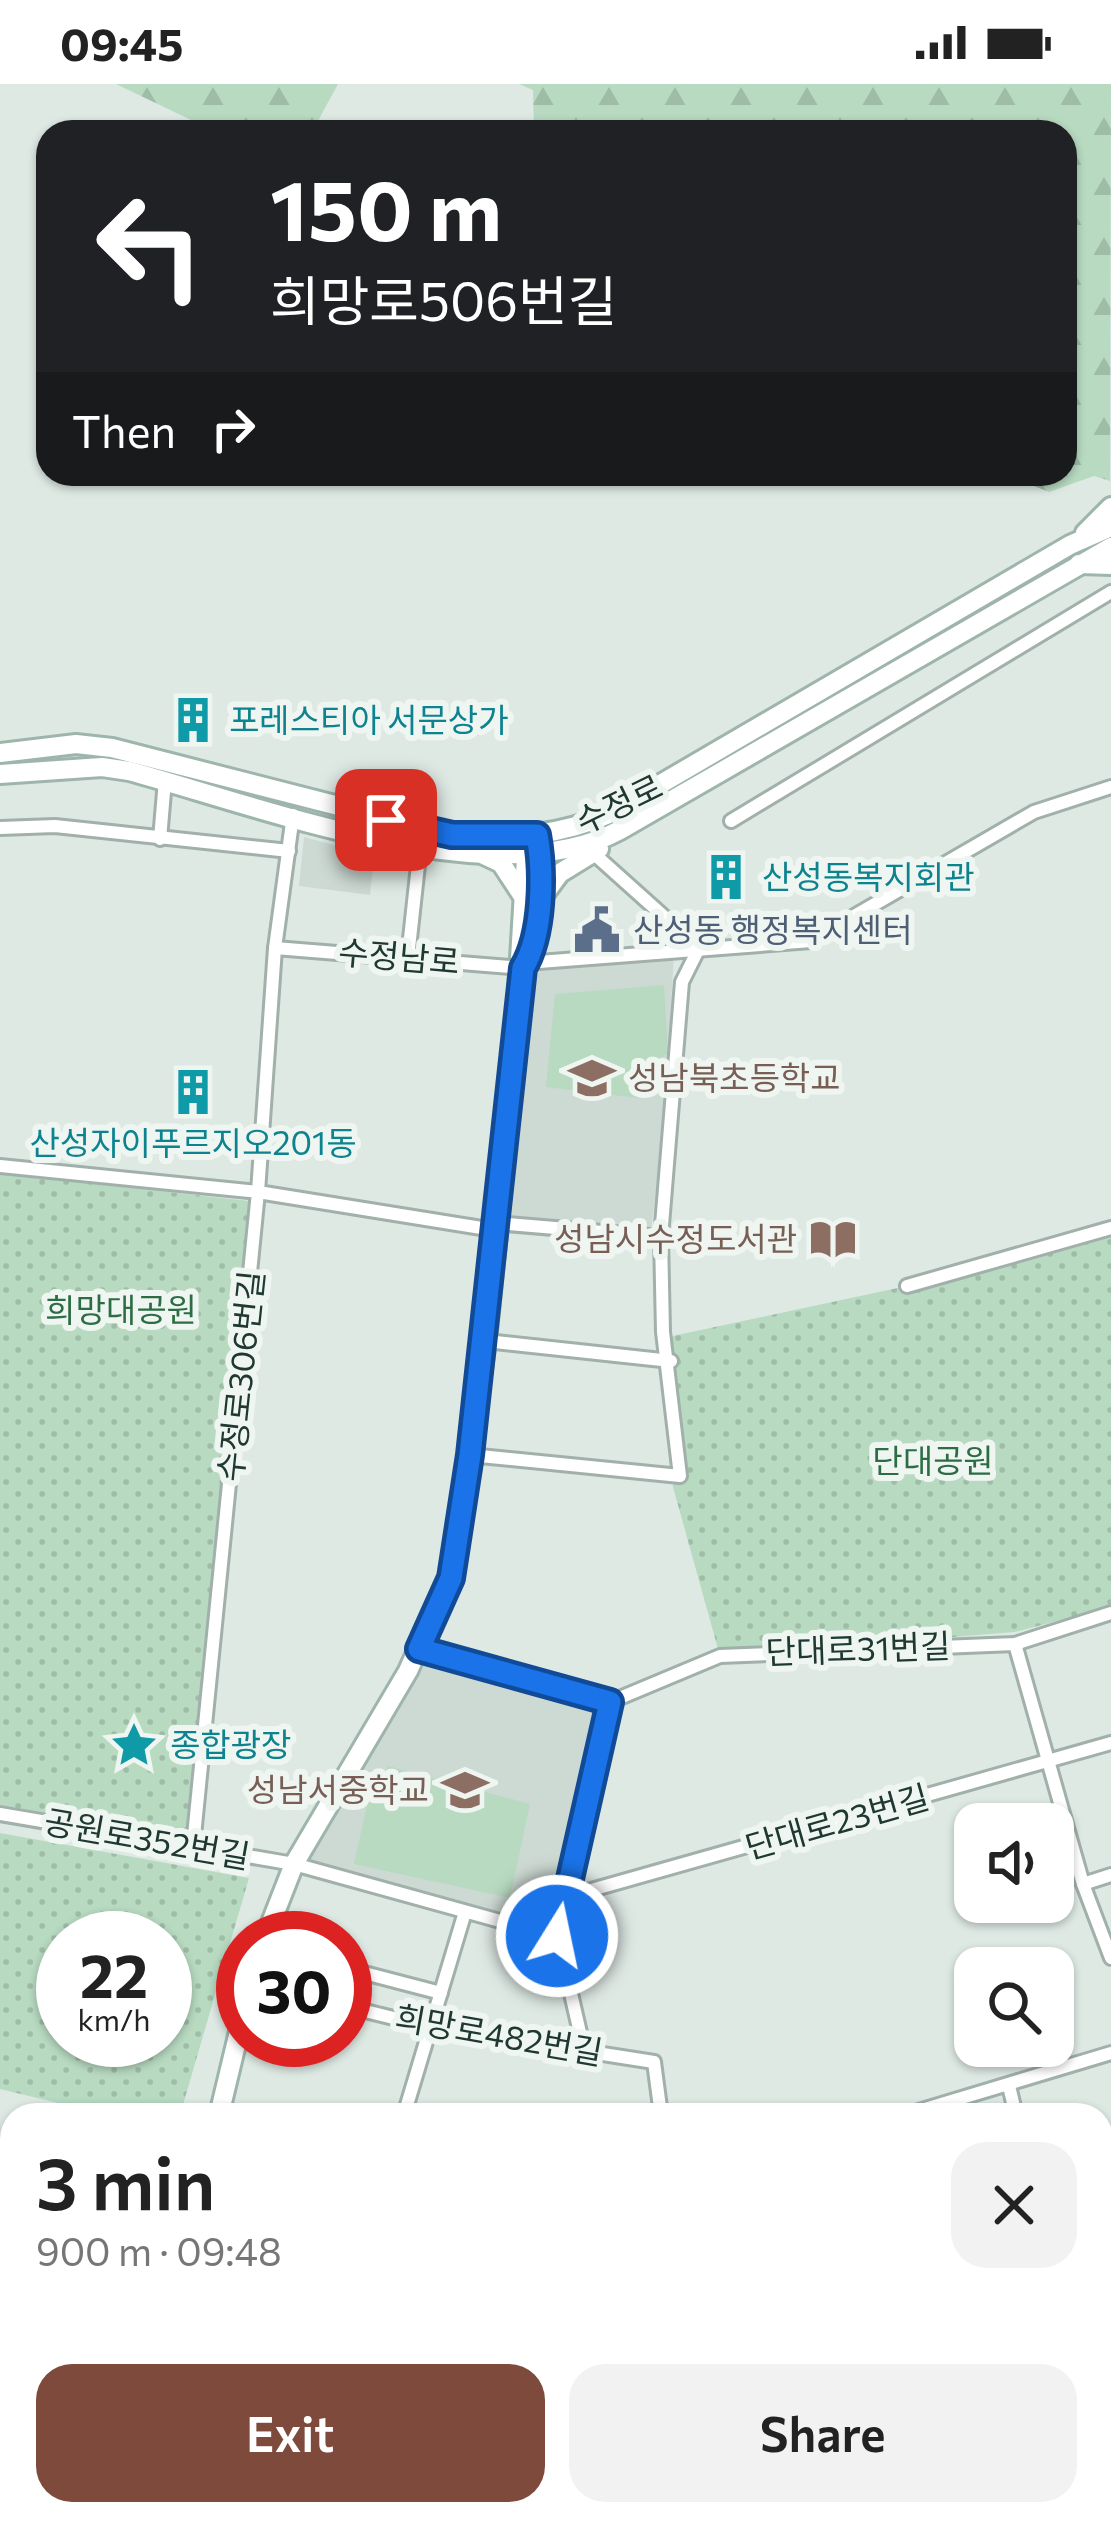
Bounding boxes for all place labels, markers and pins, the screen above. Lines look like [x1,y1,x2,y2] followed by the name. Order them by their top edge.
[168,695,218,745] building icon: 포레스티아 서문상가
[229,698,509,739] place label: 포레스티아 서문상가
[335,769,437,871] pin
[701,852,751,902] building icon: 산성동복지회관
[762,855,975,896] place label: 산성동복지회관
[572,905,622,955] public building icon: 산성동 행정복지센터
[633,908,913,949] place label: 산성동 행정복지센터
[567,1053,617,1103] school or university icon: 성남북초등학교
[628,1056,841,1097] place label: 성남북초등학교
[168,1067,218,1117] building icon: 산성자이푸르지오201동
[29,1121,357,1162] place label: 산성자이푸르지오201동
[808,1214,858,1264] library icon: 성남시수정도서관
[554,1217,797,1258] place label: 성남시수정도서관
[109,1720,159,1770] place icon: 종합광장
[170,1723,291,1764] place label: 종합광장
[440,1765,490,1815] school or university icon: 성남서중학교
[247,1768,429,1809] place label: 성남서중학교

